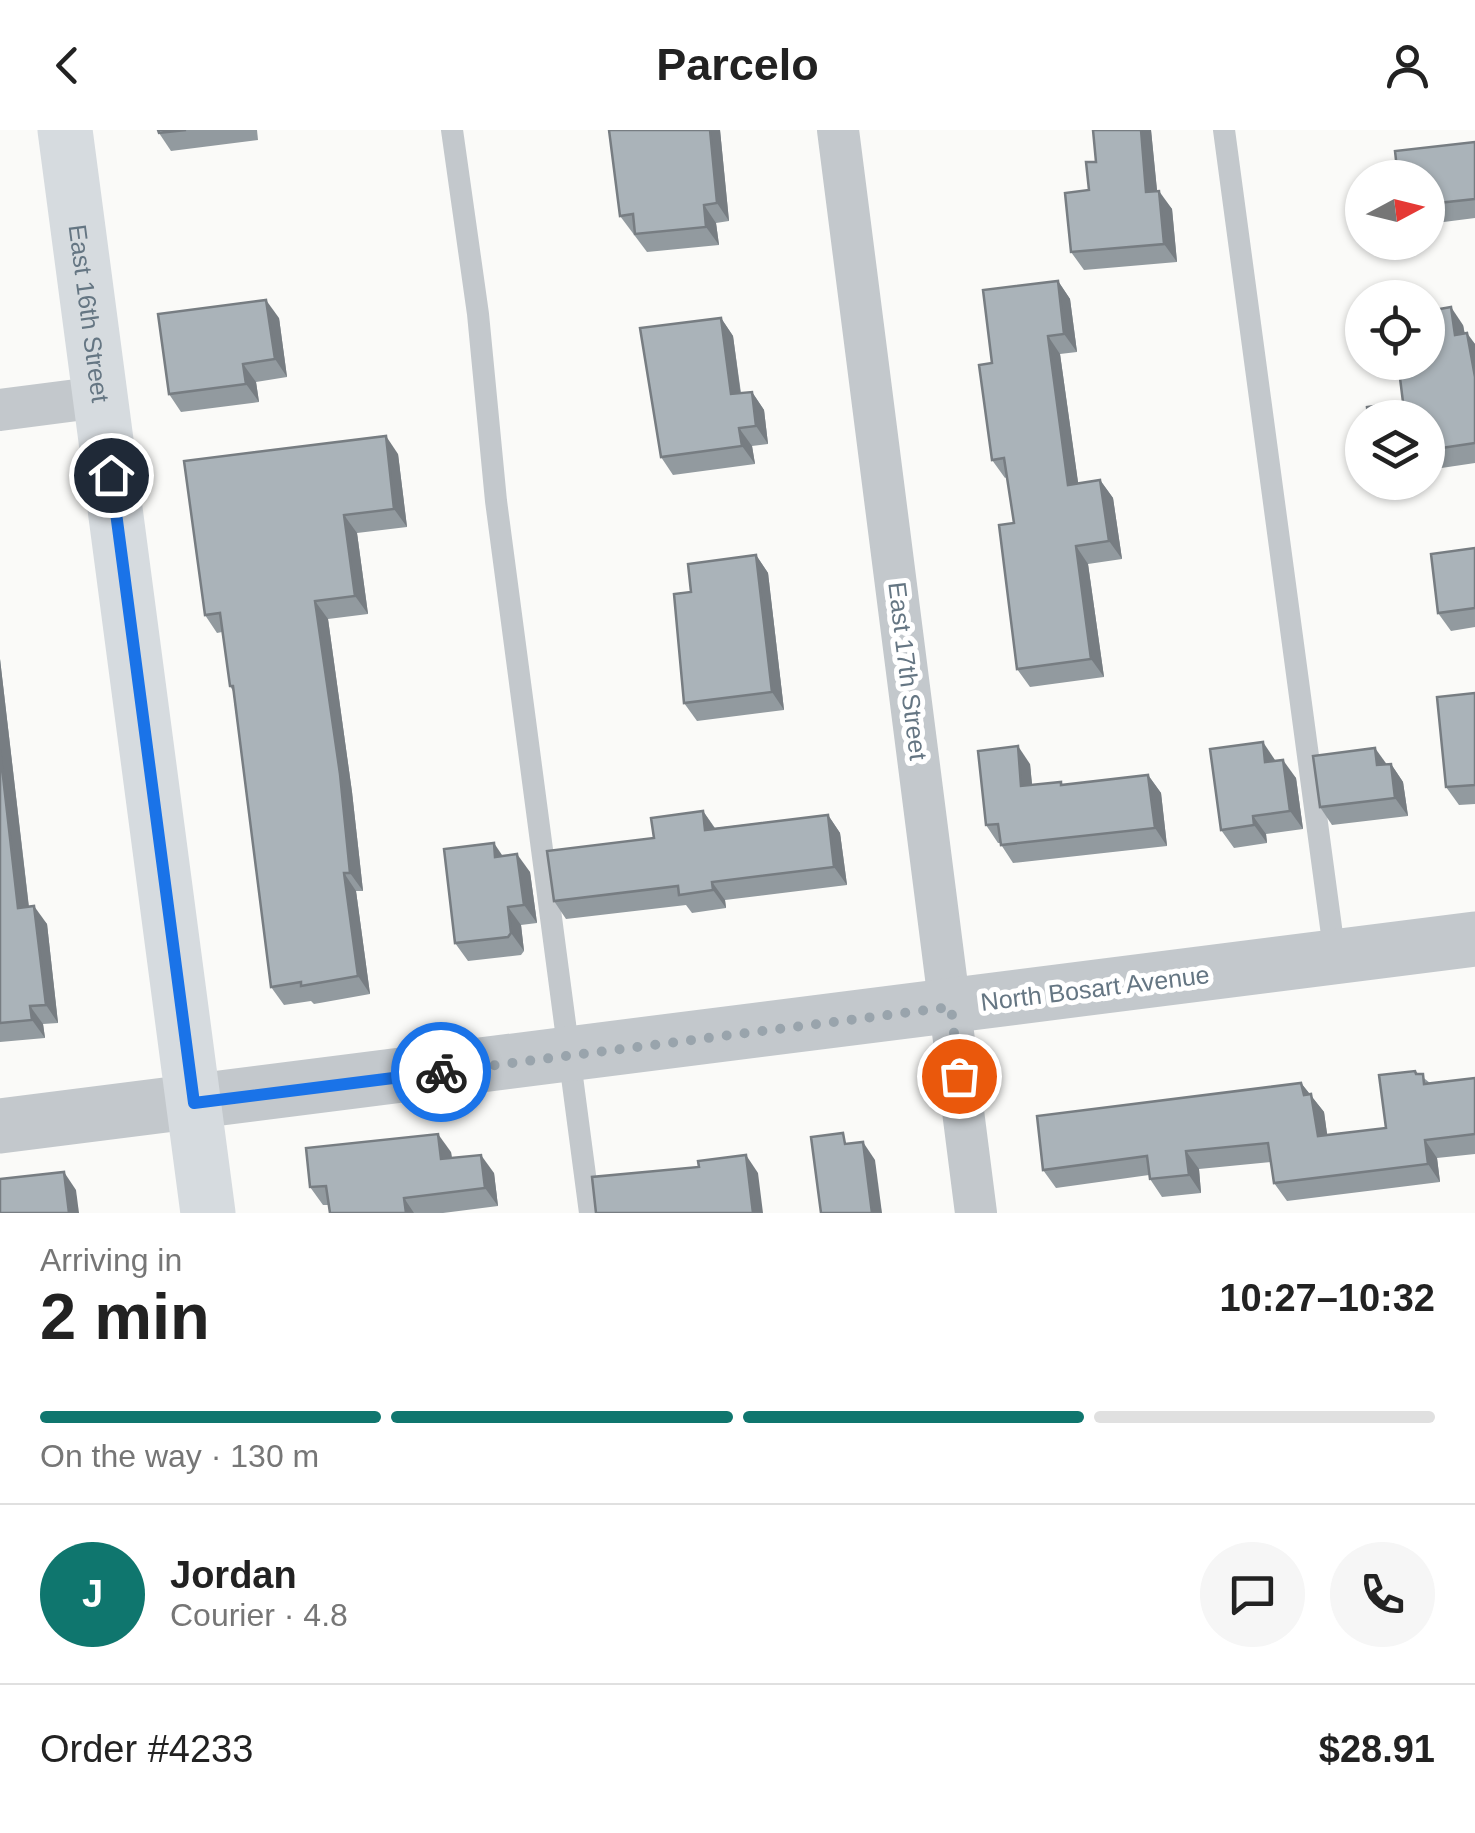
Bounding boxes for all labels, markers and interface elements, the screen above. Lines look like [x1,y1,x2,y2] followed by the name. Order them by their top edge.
[40,38,95,93] icon: back
[1380,38,1435,93] icon: person
[656,39,819,90] text: Parcelo
[1345,160,1445,260] north arrow
[1345,160,1445,500] map controls
[64,223,115,404] street label: East 16th Street
[1345,280,1445,380] button: locate
[1345,400,1445,500] button: layers
[69,433,154,518] pin
[84,448,139,503] icon: home
[883,580,933,762] street label: East 17th Street
[979,960,1211,1016] street label: North Bosart Avenue
[391,1022,491,1122] courier
[917,1034,1002,1119] pin
[414,1045,469,1100] icon: bike
[932,1049,987,1104] icon: bag
[40,1242,182,1278] text: Arriving in
[1219,1277,1435,1319] text: 10:27–10:32
[40,1280,210,1353] text: 2 min
[40,1438,319,1474] text: On the way · 130 m
[1200,1542,1305,1647] button: chat
[1330,1542,1435,1647] button: phone
[170,1554,297,1596] text: Jordan
[82,1573,103,1615] text: J
[170,1597,348,1633] text: Courier · 4.8
[40,1728,253,1770] text: Order #4233
[1319,1728,1435,1770] text: $28.91

